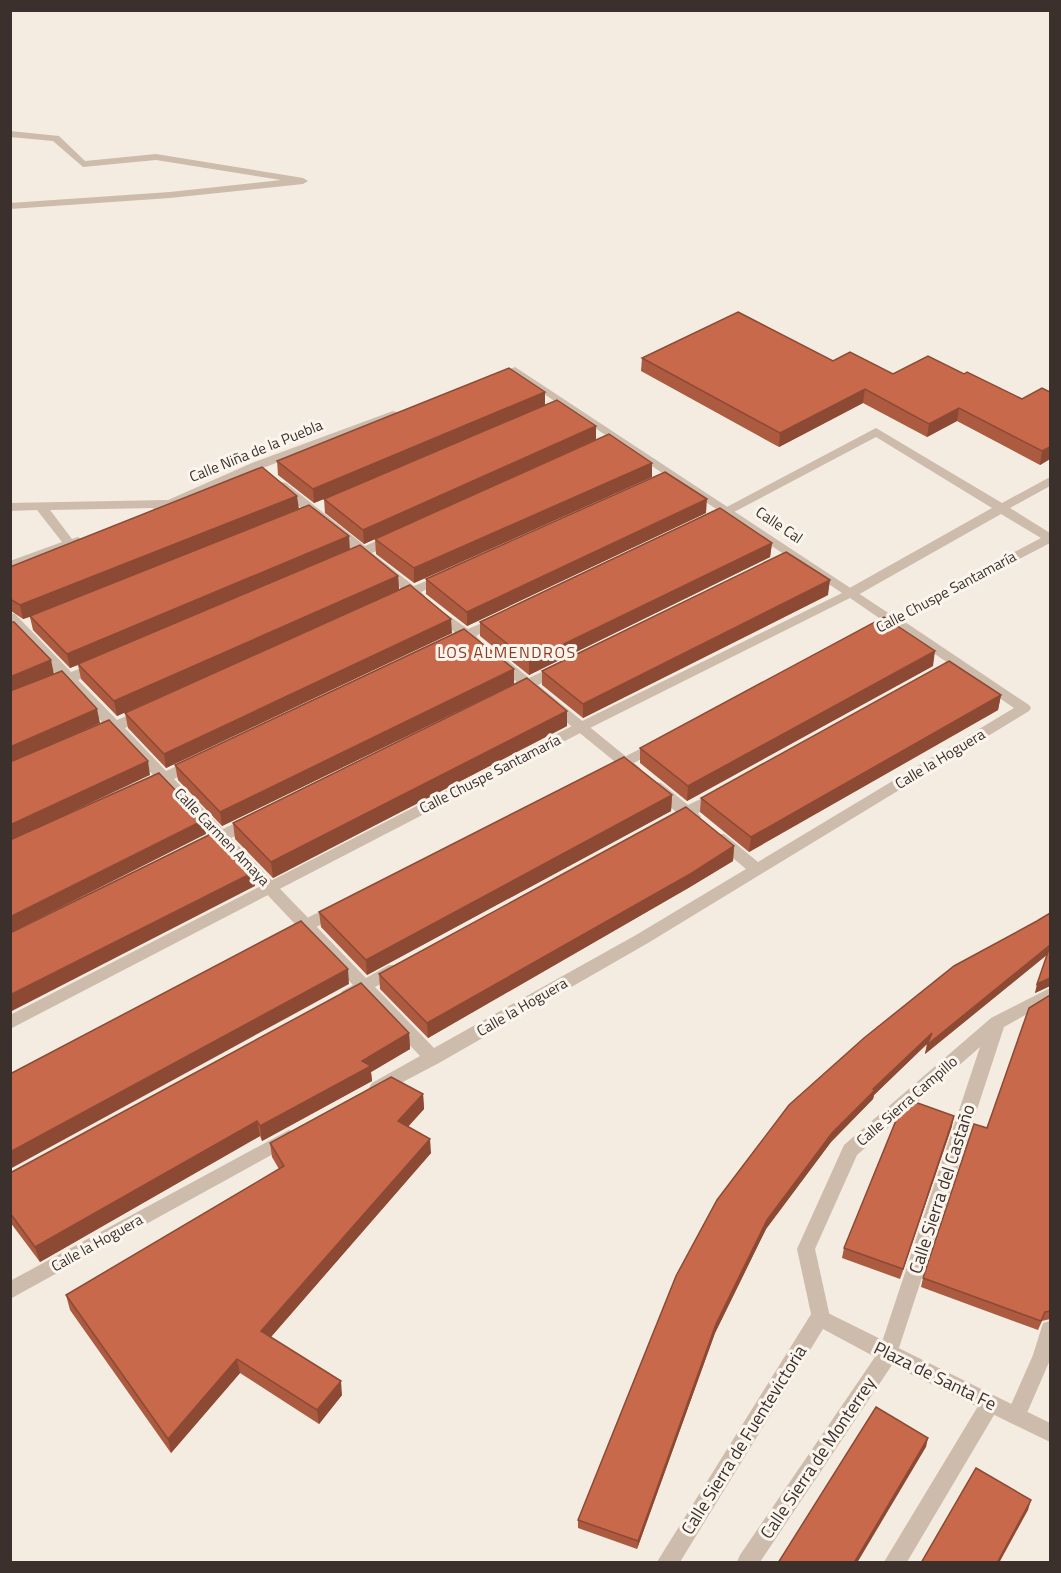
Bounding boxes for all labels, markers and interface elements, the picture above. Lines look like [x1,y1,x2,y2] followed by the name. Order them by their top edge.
[186,413,326,488] street label: Calle Niña de la Puebla
[751,500,808,549] street label: Calle Cal
[872,545,1020,638] street label: Calle Chuspe Santamaría
[437,640,577,664] district label: LOS ALMENDROS
[890,722,990,795] street label: Calle la Hoguera
[415,728,565,819] street label: Calle Chuspe Santamaría
[169,782,276,892] street label: Calle Carmen Amaya
[472,971,572,1042] street label: Calle la Hoguera
[851,1050,963,1151] street label: Calle Sierra Campillo
[901,1101,982,1277] street label: Calle Sierra del Castaño
[47,1208,147,1277] street label: Calle la Hoguera
[869,1334,1001,1417] street label: Plaza de Santa Fe
[674,1340,813,1540] street label: Calle Sierra de Fuentevictoria
[753,1371,882,1544] street label: Calle Sierra de Monterrey

